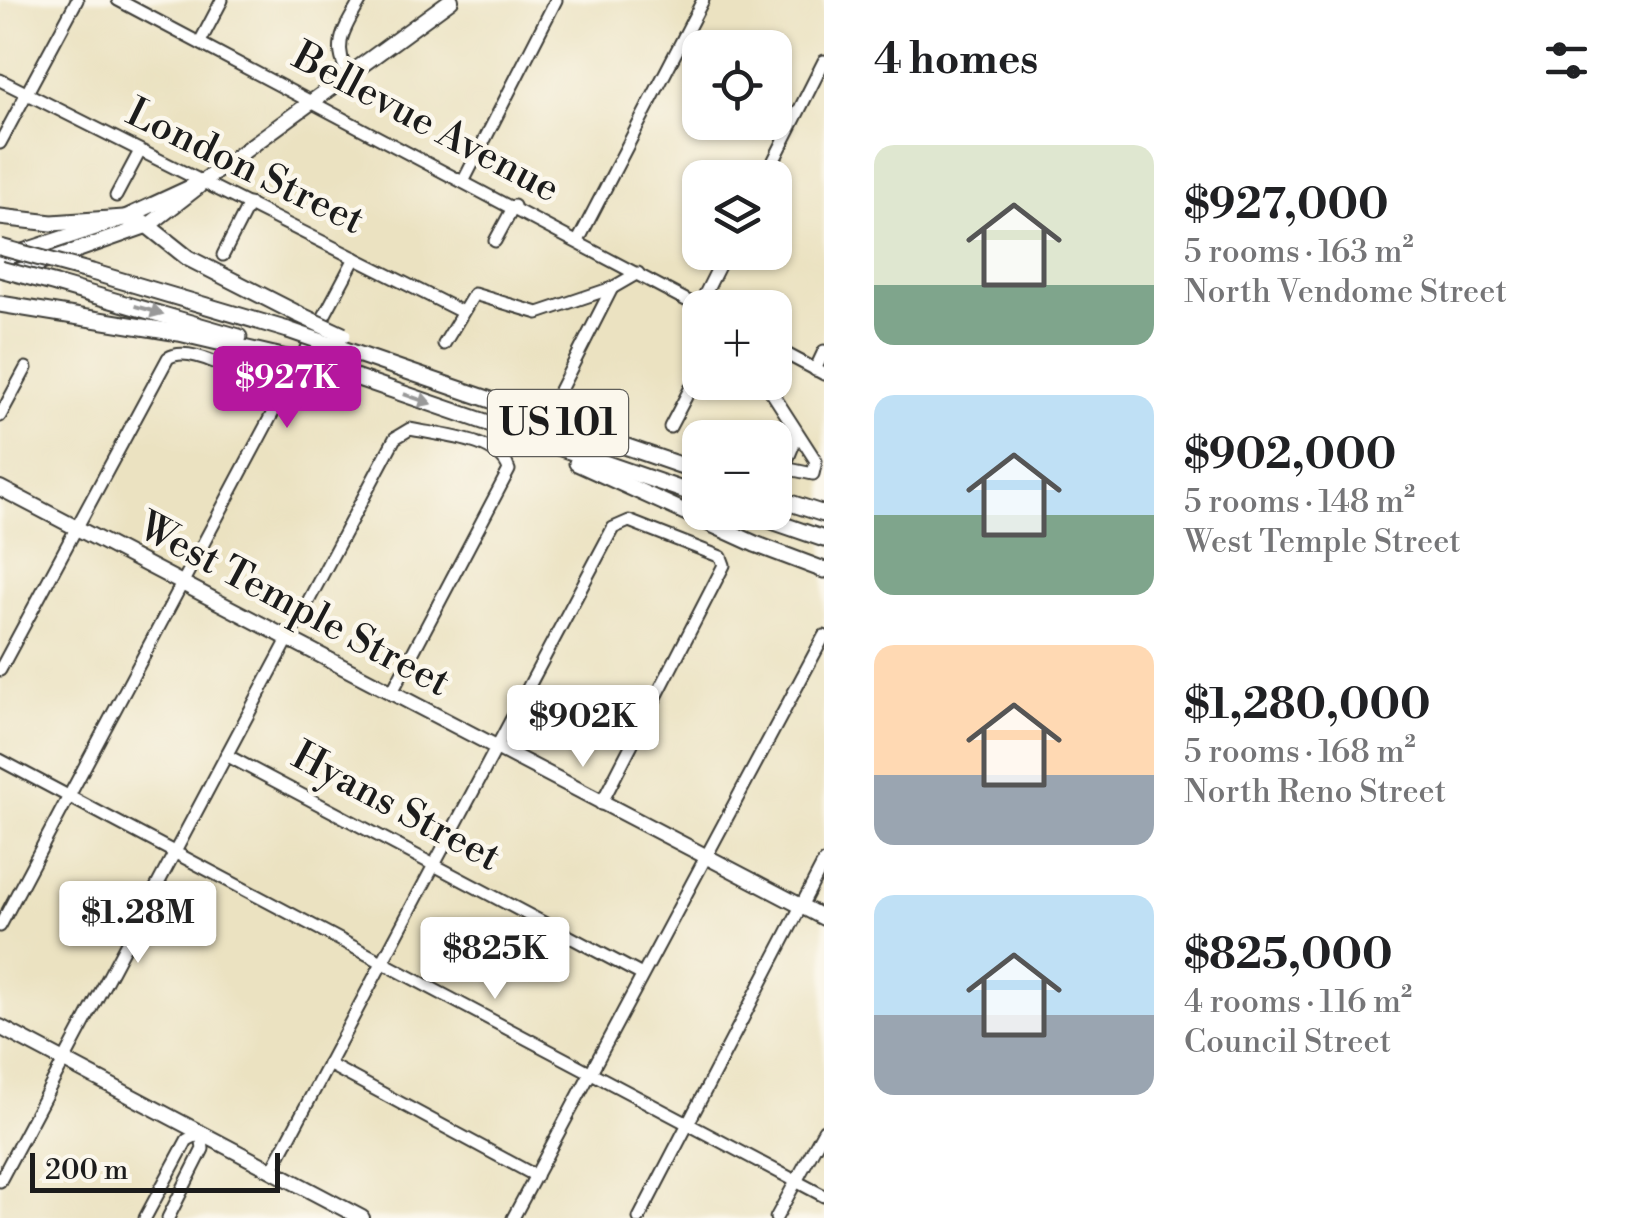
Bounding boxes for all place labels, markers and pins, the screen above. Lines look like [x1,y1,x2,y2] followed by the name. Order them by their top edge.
[217,346,357,431] pin: $927K
[513,685,653,770] pin: $902K
[57,881,219,966] pin: $1.28M
[425,917,565,1002] pin: $825K

